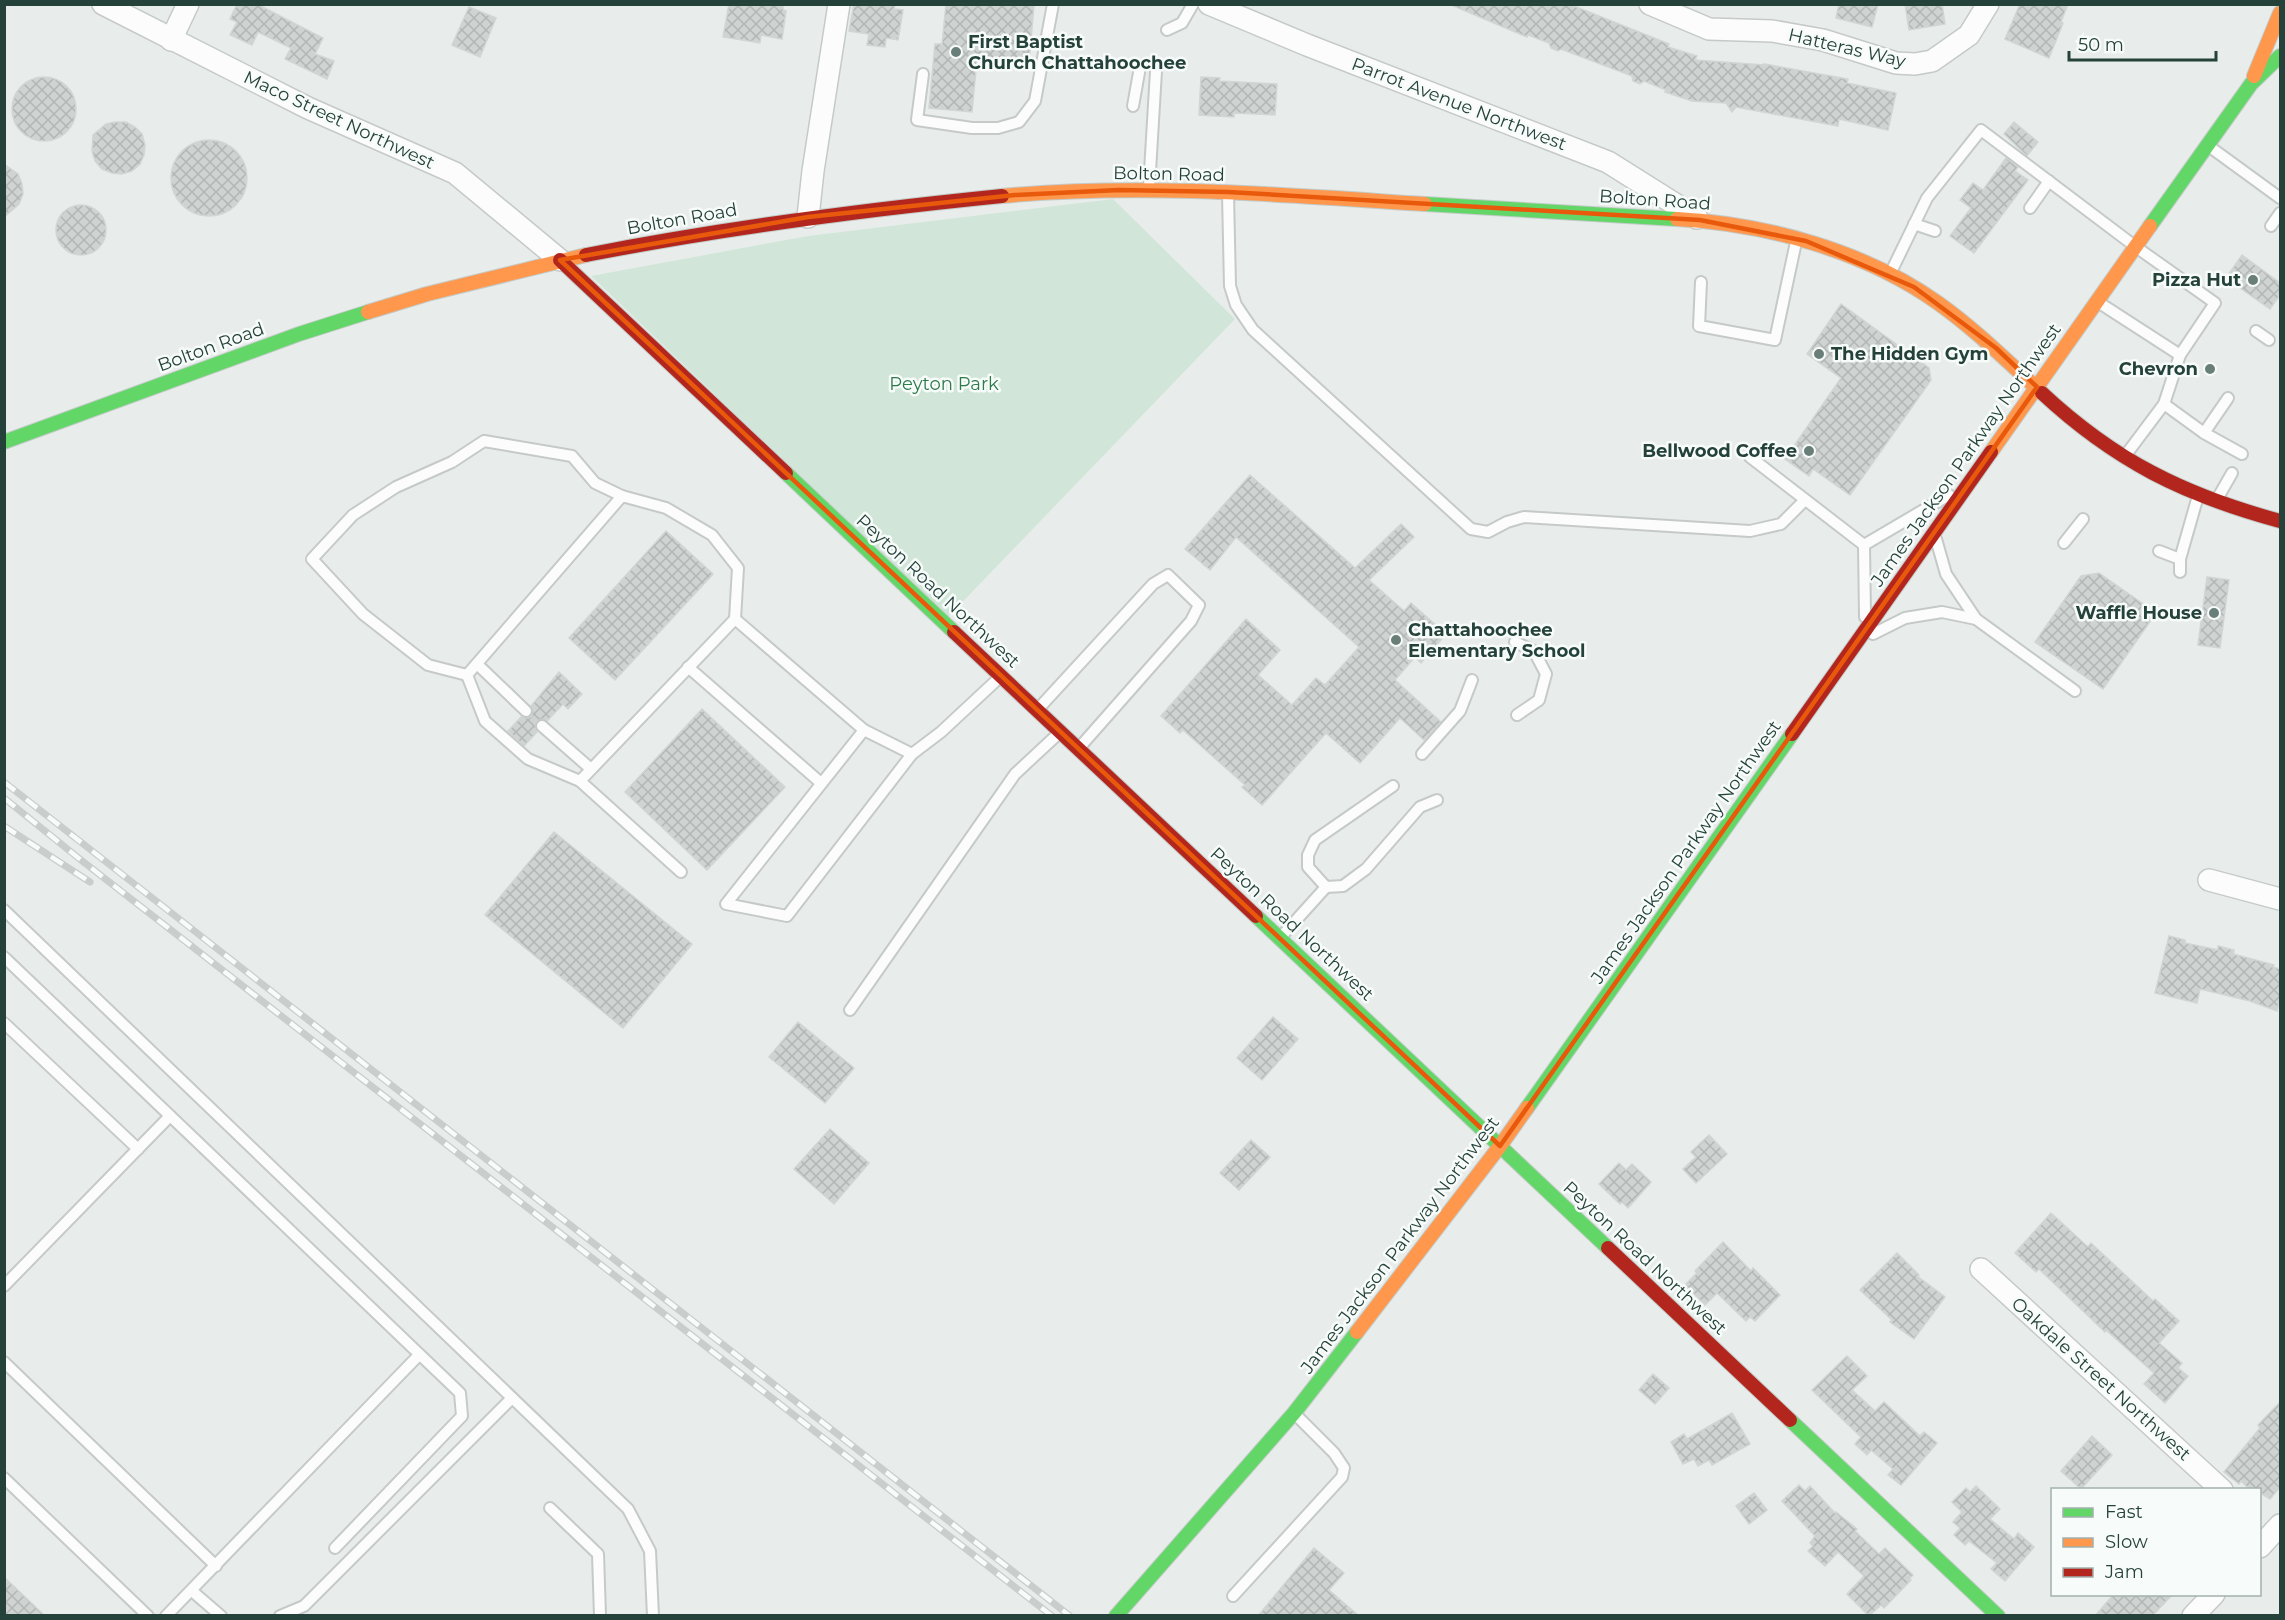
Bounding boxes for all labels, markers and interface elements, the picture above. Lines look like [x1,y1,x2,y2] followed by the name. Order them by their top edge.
[1786,24,1908,72] street label: Hatteras Way
[2069,24,2216,62] scale bar
[968,31,1186,74] place label: First Baptist Church Chattahoochee
[2078,34,2124,56] text: 50 m
[949,45,963,59] marker: First Baptist Church Chattahoochee
[1348,53,1570,155] street label: Parrot Avenue Northwest
[240,66,438,174] street label: Maco Street Northwest
[1113,162,1225,186] street label: Bolton Road
[1598,185,1712,215] street label: Bolton Road
[625,198,739,240] street label: Bolton Road
[2152,269,2241,291] place label: Pizza Hut
[2246,273,2260,287] marker: Pizza Hut
[155,318,267,376] street label: Bolton Road
[1866,319,2066,592] street label: James Jackson Parkway Northwest
[1831,343,1988,365] place label: The Hidden Gym
[1812,347,1826,361] marker: The Hidden Gym
[2119,358,2198,380] place label: Chevron
[2203,362,2217,376] marker: Chevron
[889,373,999,395] park label: Peyton Park
[1642,440,1797,462] place label: Bellwood Coffee
[1802,444,1816,458] marker: Bellwood Coffee
[852,509,1024,673] street label: Peyton Road Northwest
[2076,602,2202,624] place label: Waffle House
[2207,606,2221,620] marker: Waffle House
[1408,619,1585,662] place label: Chattahoochee Elementary School
[1389,633,1403,647] marker: Chattahoochee Elementary School
[1586,716,1786,989] street label: James Jackson Parkway Northwest
[1206,842,1378,1006] street label: Peyton Road Northwest
[1295,1112,1504,1379] street label: James Jackson Parkway Northwest
[1559,1176,1731,1340] street label: Peyton Road Northwest
[2007,1293,2195,1465] street label: Oakdale Street Northwest
[2051,1488,2261,1596] legend
[2105,1501,2143,1523] text: Fast
[2105,1531,2148,1553] text: Slow
[2104,1561,2144,1583] text: Jam

